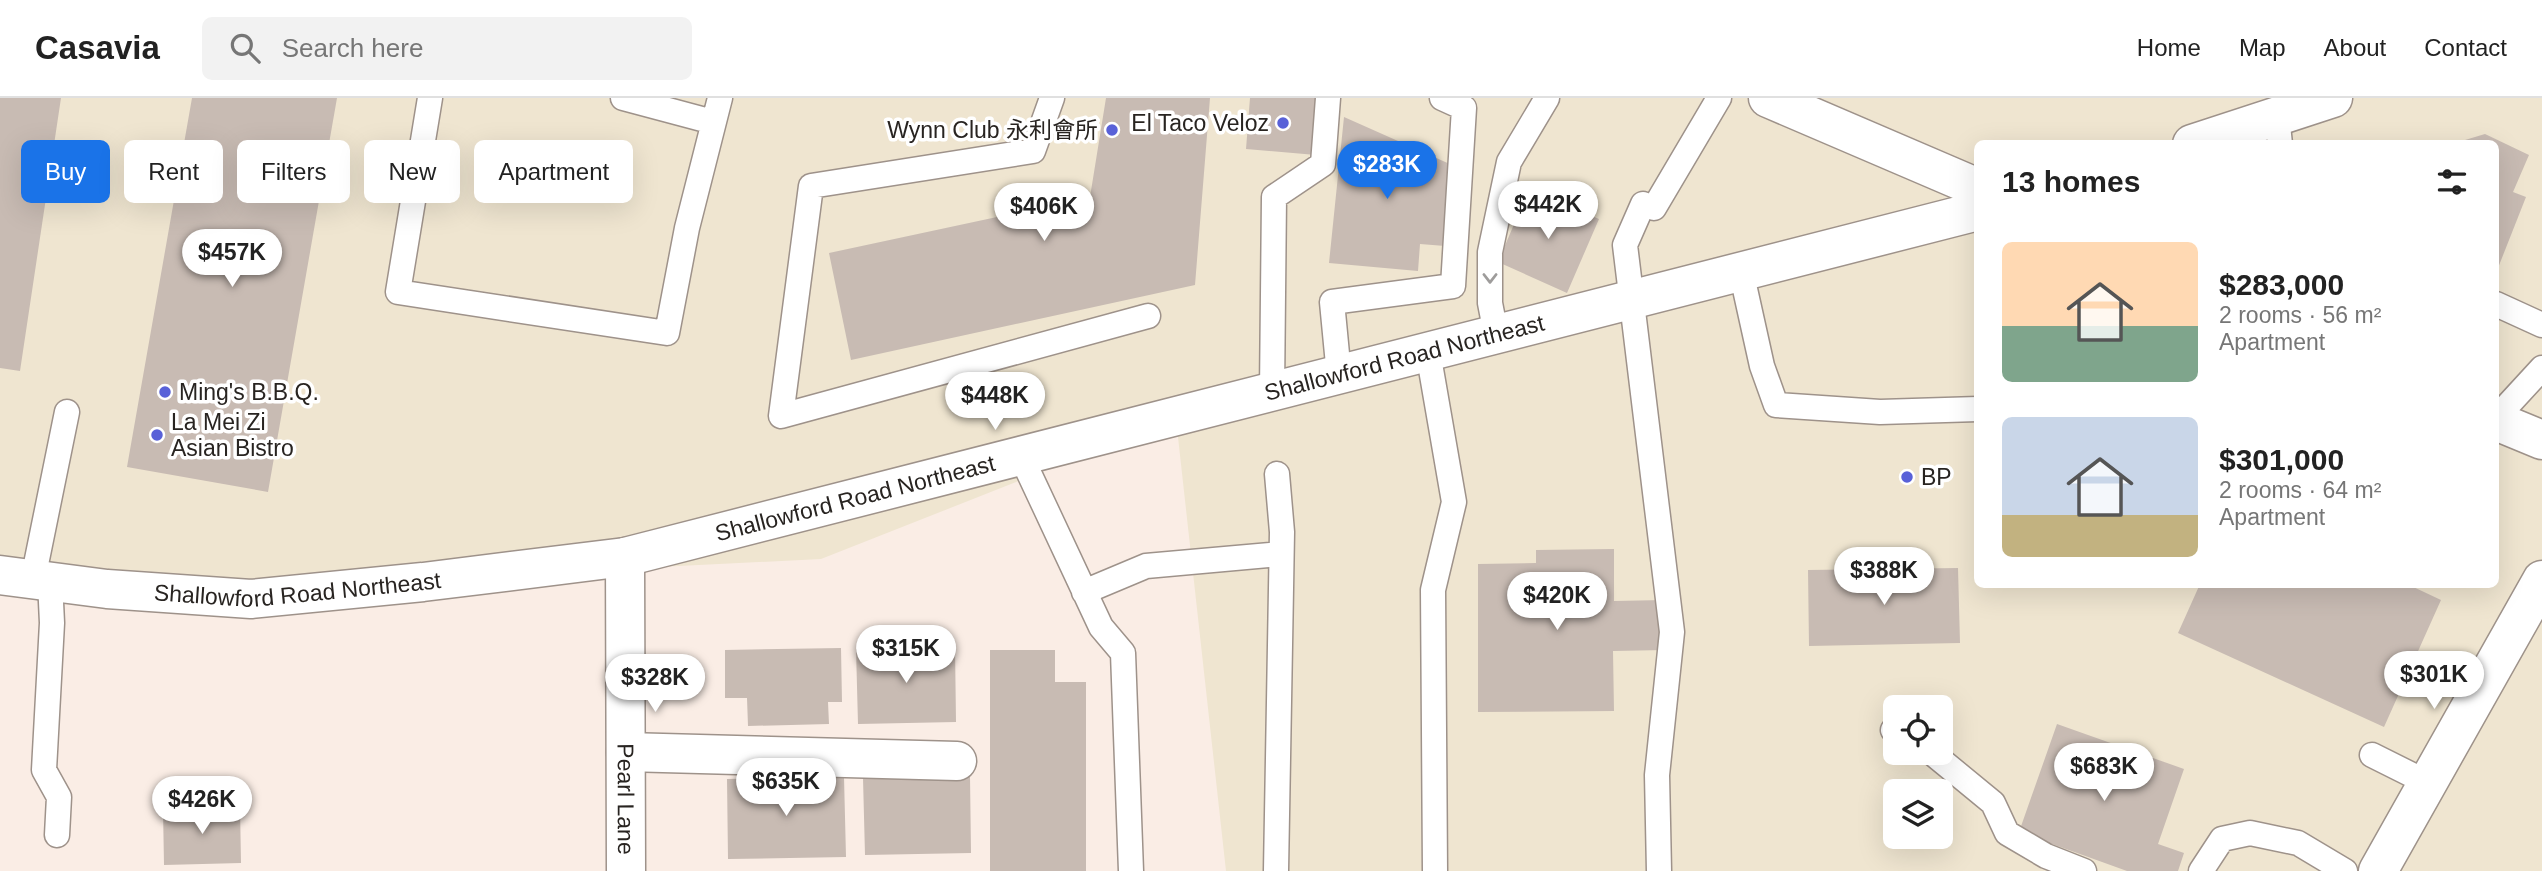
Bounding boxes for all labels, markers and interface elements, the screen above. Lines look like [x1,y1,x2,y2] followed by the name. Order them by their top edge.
[202,17,692,80] search box
[35,29,160,66] text: Casavia
[226,29,264,67] icon: search
[282,33,423,63] text: Search here
[2137,34,2201,61] text: Home
[2239,34,2286,61] text: Map
[2324,34,2386,61] text: About
[2424,34,2507,61] text: Contact
[1131,110,1269,136] place label: El Taco Veloz
[1275,115,1291,131] marker: El Taco Veloz
[887,117,1098,143] place label: Wynn Club 永利會所
[1104,122,1120,138] marker: Wynn Club 永利會所
[21,140,110,203] chip: Buy
[124,140,223,203] chip: Rent
[237,140,350,203] chip: Filters
[364,140,460,203] chip: New
[474,140,633,203] chip: Apartment
[1338,141,1436,201] pin: $283K
[1353,151,1421,177] text: $283K
[2433,163,2471,201] icon: filters
[2002,165,2140,198] text: 13 homes
[1499,181,1597,241] pin: $442K
[995,184,1093,243] pin: $406K
[1514,191,1582,217] text: $442K
[1010,193,1078,219] text: $406K
[183,230,281,289] pin: $457K
[198,239,266,265] text: $457K
[2219,268,2344,301] text: $283,000
[2058,270,2142,354] icon: home
[1482,273,1498,283] one-way arrow
[2219,302,2381,328] text: 2 rooms · 56 m²
[1262,309,1548,406] street label: Shallowford Road Northeast
[2219,329,2325,355] text: Apartment
[946,372,1044,432] pin: $448K
[179,379,319,405] place label: Ming's B.B.Q.
[961,382,1029,408] text: $448K
[157,384,173,400] marker: Ming's B.B.Q.
[171,409,294,461] place label: La Mei Zi Asian Bistro
[149,427,165,443] marker: La Mei Zi Asian Bistro
[2219,443,2344,476] text: $301,000
[2058,445,2142,529] icon: home
[712,450,998,546] street label: Shallowford Road Northeast
[1921,464,1952,490] place label: BP
[1899,469,1915,485] marker: BP
[2219,477,2381,503] text: 2 rooms · 64 m²
[2219,504,2325,530] text: Apartment
[1835,547,1933,607] pin: $388K
[1850,557,1918,583] text: $388K
[153,567,443,612] street label: Shallowford Road Northeast
[1508,573,1606,632] pin: $420K
[1523,582,1591,608] text: $420K
[857,626,955,685] pin: $315K
[872,635,940,661] text: $315K
[2385,652,2483,711] pin: $301K
[606,654,704,714] pin: $328K
[2400,661,2468,687] text: $301K
[621,664,689,690] text: $328K
[1883,695,1953,849] map controls
[1883,695,1953,765] button: locate
[613,743,639,855] street label: Pearl Lane
[2055,744,2153,803] pin: $683K
[2070,753,2138,779] text: $683K
[737,758,835,818] pin: $635K
[752,768,820,794] text: $635K
[153,776,251,836] pin: $426K
[1883,779,1953,849] button: layers
[168,786,236,812] text: $426K

